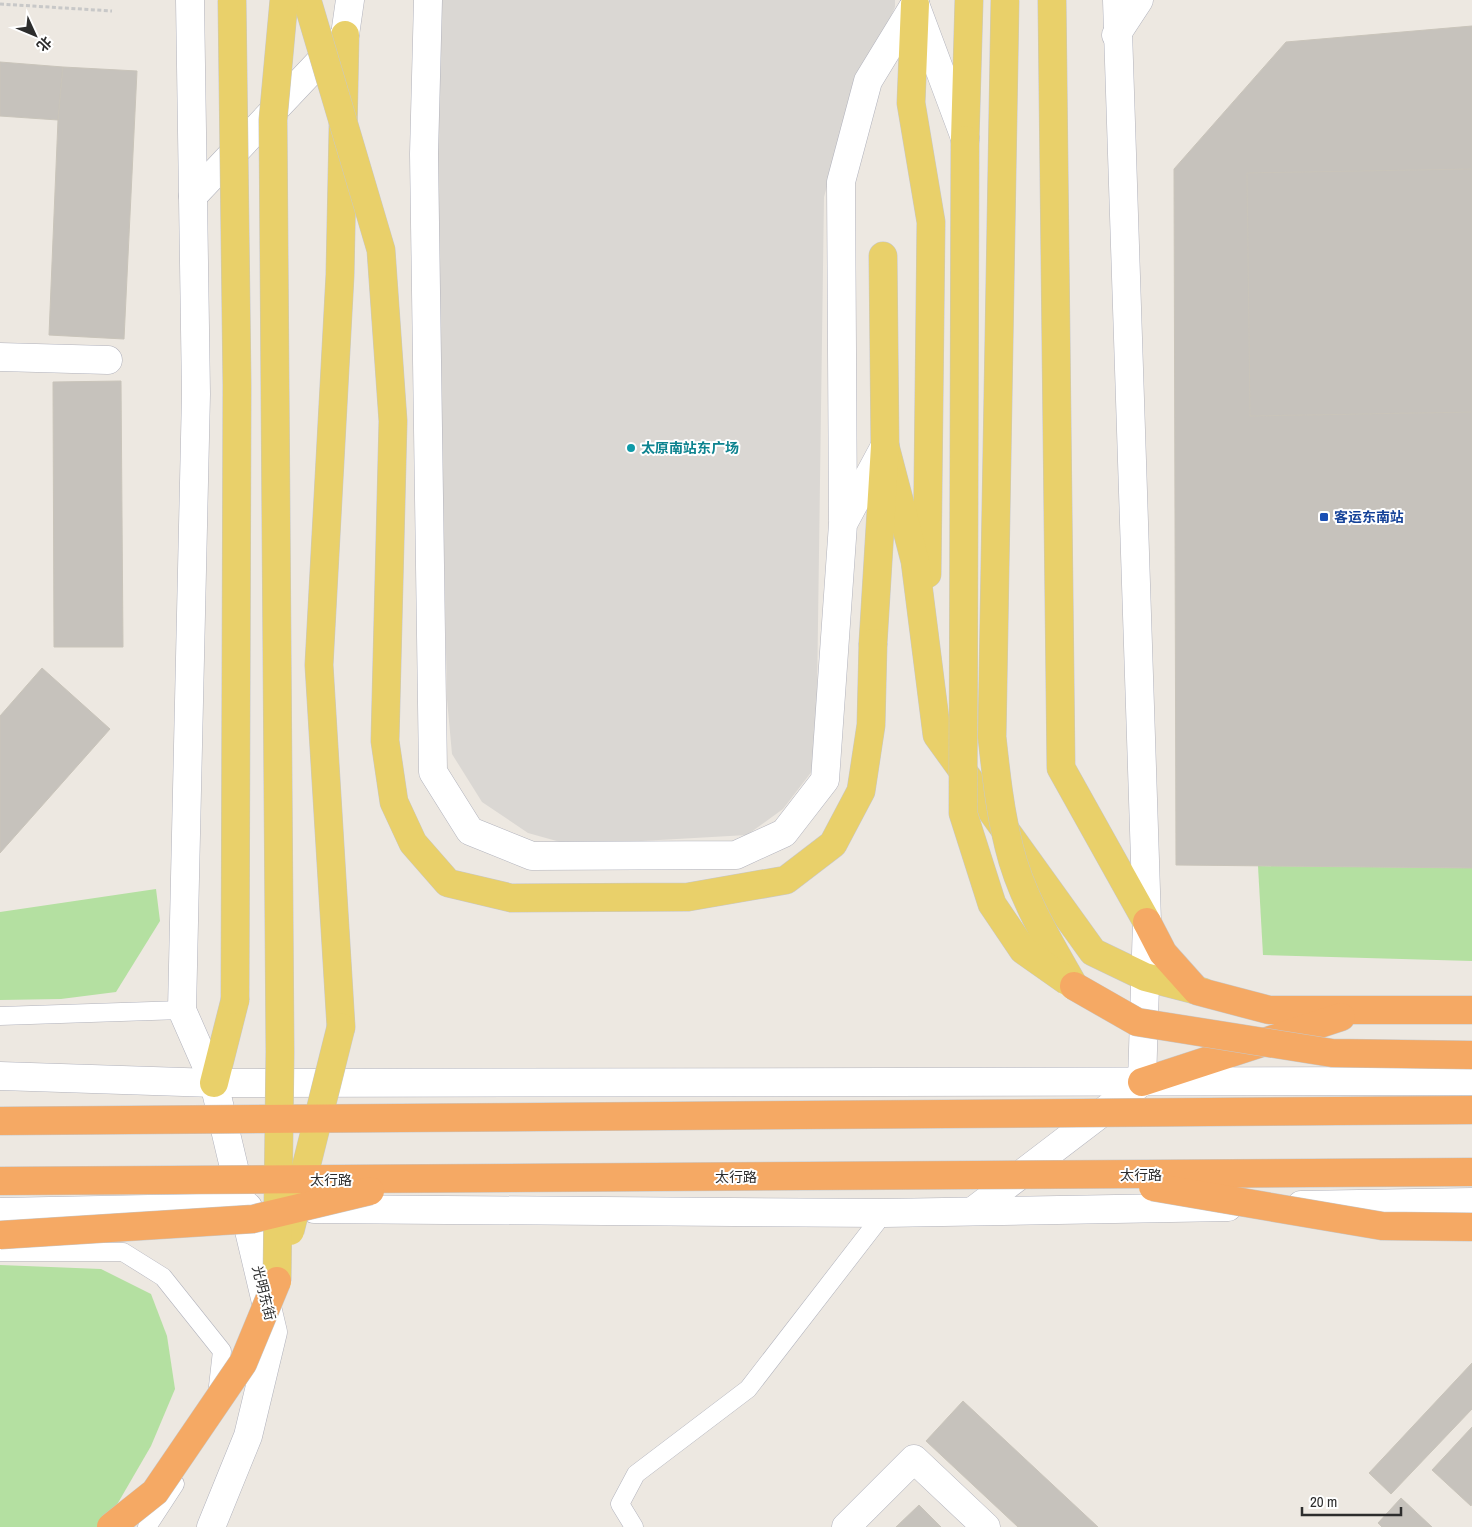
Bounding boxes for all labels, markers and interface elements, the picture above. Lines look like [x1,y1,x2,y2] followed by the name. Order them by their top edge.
[10,10,60,60] north arrow
[33,33,56,55] text: 北
[641,439,739,457] place label: 太原南站东广场
[625,442,637,454] marker: 太原南站东广场
[1334,508,1404,526] place label: 客运东南站
[1318,511,1330,523] marker: 客运东南站
[1120,1166,1162,1184] street label: 太行路
[715,1168,757,1186] street label: 太行路
[310,1171,352,1189] street label: 太行路
[248,1264,280,1322] street label: 光明东街
[1302,1484,1401,1516] scale bar
[1310,1491,1337,1512] text: 20 m

